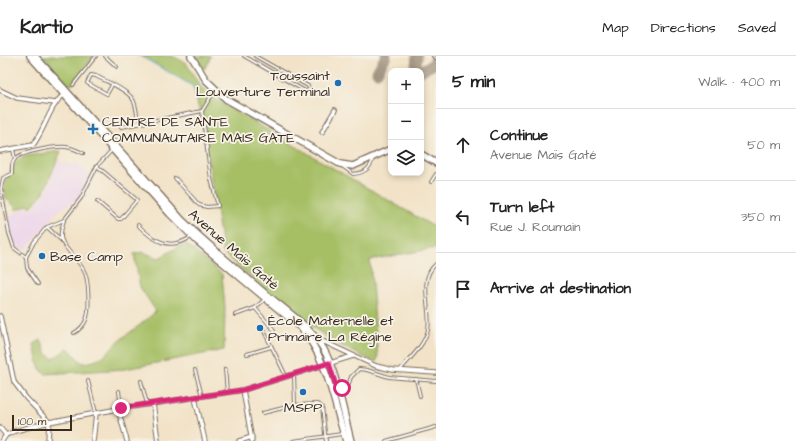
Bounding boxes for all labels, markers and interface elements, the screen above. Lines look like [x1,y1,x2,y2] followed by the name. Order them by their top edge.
[20,14,73,41] text: Kartio
[602,18,629,38] text: Map
[651,18,716,38] text: Directions
[738,18,776,38] text: Saved
[196,66,330,102] place label: Toussaint Louverture Terminal
[388,68,424,176] map controls
[388,68,424,104] button: +
[452,70,495,94] text: 5 min
[698,73,780,91] text: Walk · 400 m
[333,78,343,88] marker: Toussaint Louverture Terminal
[388,104,424,140] button: −
[102,112,295,148] place label: CENTRE DE SANTE COMMUNAUTAIRE MAIS GATE
[87,123,99,135] marker: CENTRE DE SANTE COMMUNAUTAIRE MAIS GATE
[490,125,548,146] text: Continue
[452,134,474,156] icon: ahead
[747,136,780,154] text: 50 m
[388,140,424,176] button: layers
[490,146,596,164] text: Avenue Maïs Gaté
[490,197,554,218] text: Turn left
[184,205,283,295] street label: Avenue Maïs Gaté
[452,206,474,228] icon: left
[741,208,780,226] text: 350 m
[490,218,580,236] text: Rue J. Roumain
[50,247,123,267] place label: Base Camp
[37,251,47,261] marker: Base Camp
[452,278,474,300] icon: arrive
[490,278,631,299] text: Arrive at destination
[268,311,394,347] place label: École Maternelle et Primaire La Régine
[255,323,265,333] marker: École Maternelle et Primaire La Régine
[333,379,351,397] route start
[298,387,308,397] marker: MSPP
[284,398,322,418] place label: MSPP
[112,399,130,417] route end
[12,413,72,432] scale bar
[18,414,46,429] text: 100 m

